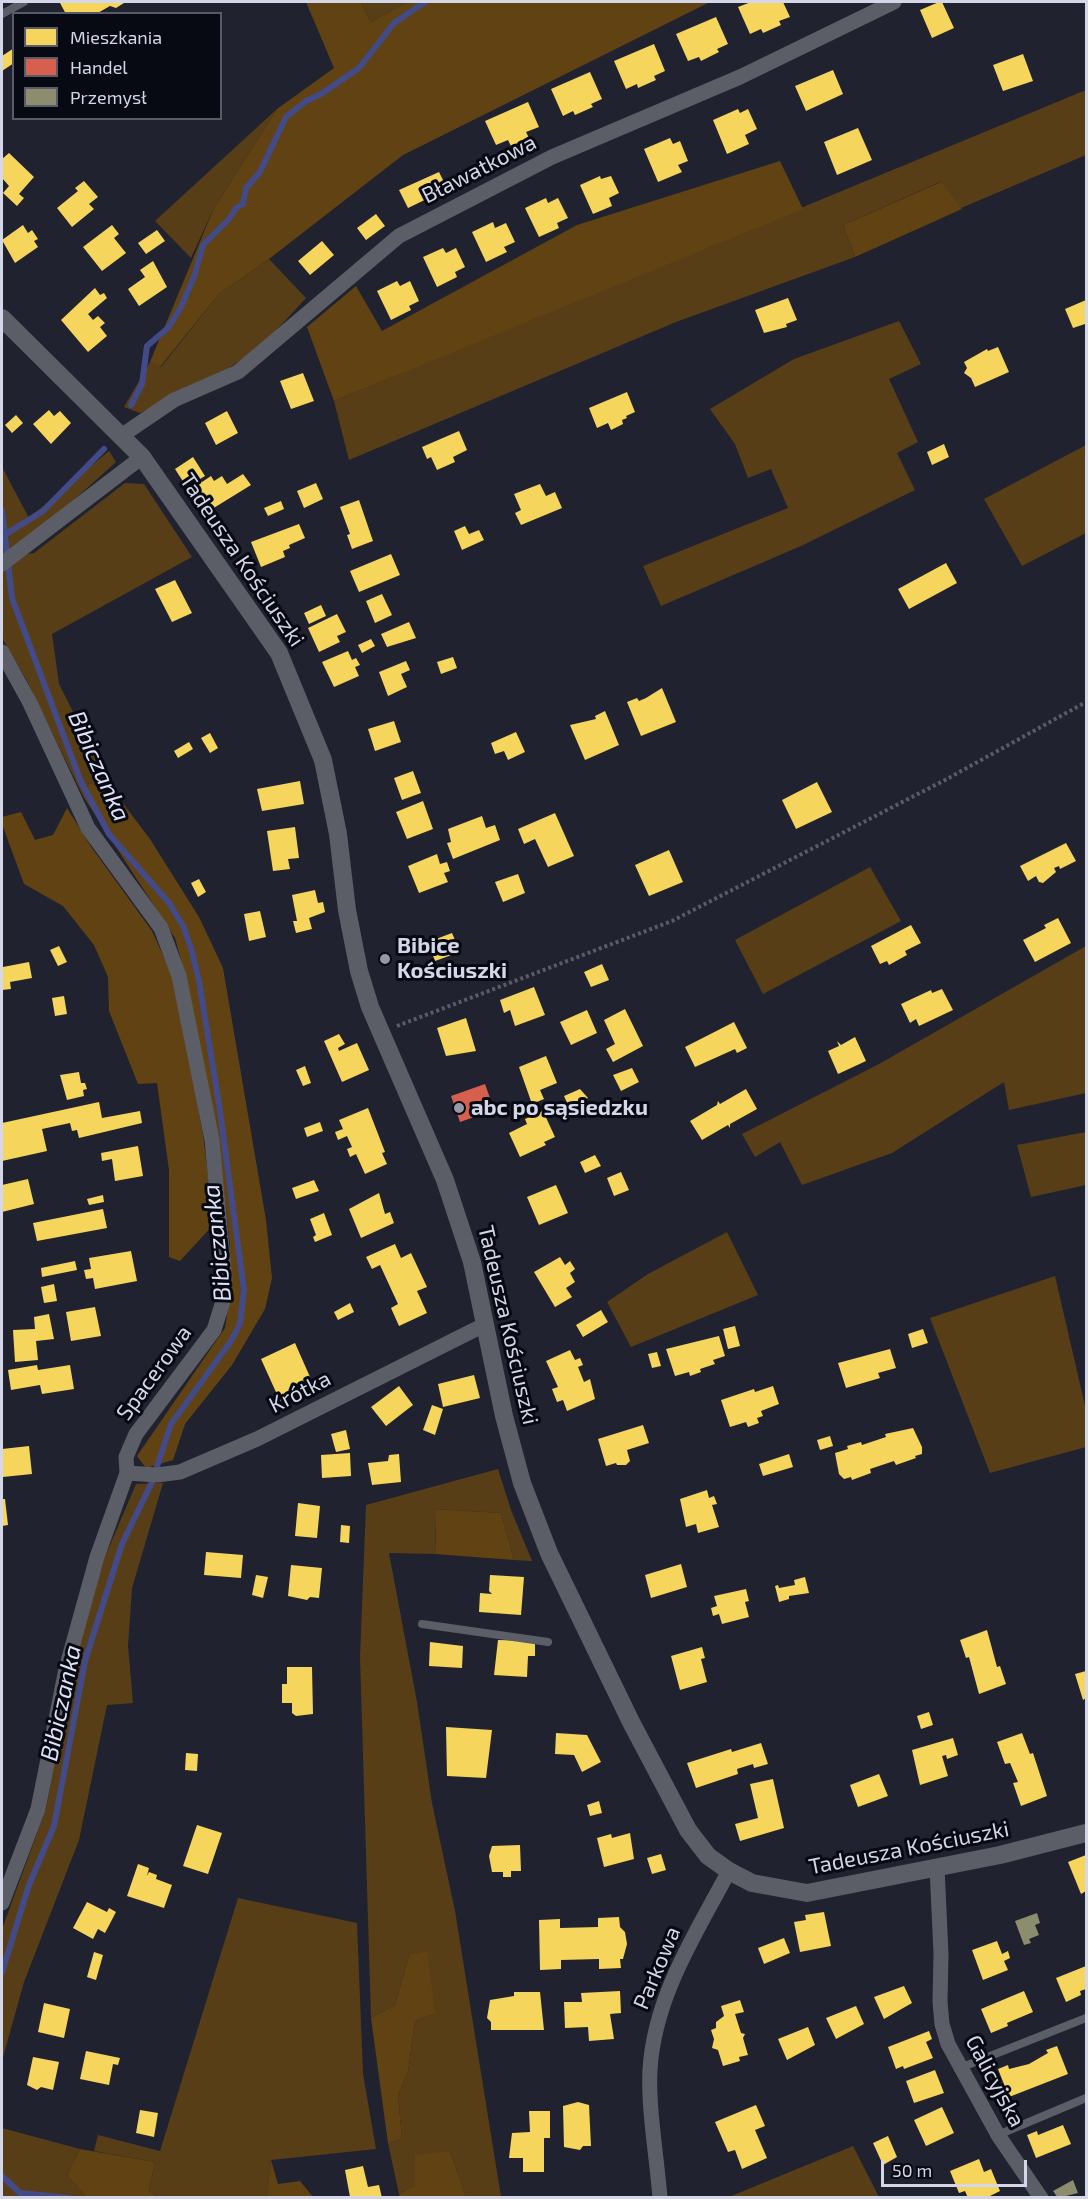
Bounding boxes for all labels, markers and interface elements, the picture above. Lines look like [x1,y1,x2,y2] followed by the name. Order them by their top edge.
[12,12,222,120] legend
[70,26,162,48] text: Mieszkania
[70,56,128,78] text: Handel
[70,86,147,108] text: Przemysł
[417,129,541,209] street label: Bławatkowa
[174,468,310,652] street label: Tadeusza Kościuszki
[62,706,136,826] water label: Bibiczanka
[397,933,507,984] place label: Bibice Kościuszki
[378,952,392,966] marker: Bibice Kościuszki
[471,1095,648,1121] place label: abc po sąsiedzku
[452,1101,466,1115] marker: abc po sąsiedzku
[197,1183,237,1303] water label: Bibiczanka
[472,1223,544,1427] street label: Tadeusza Kościuszki
[111,1320,197,1426] street label: Spacerowa
[265,1365,335,1419] street label: Krótka
[35,1642,87,1764] water label: Bibiczanka
[807,1816,1011,1880] street label: Tadeusza Kościuszki
[628,1923,686,2013] street label: Parkowa
[960,2031,1030,2131] street label: Galicyjska
[884,2148,1030,2186] scale bar
[892,2159,932,2181] text: 50 m

